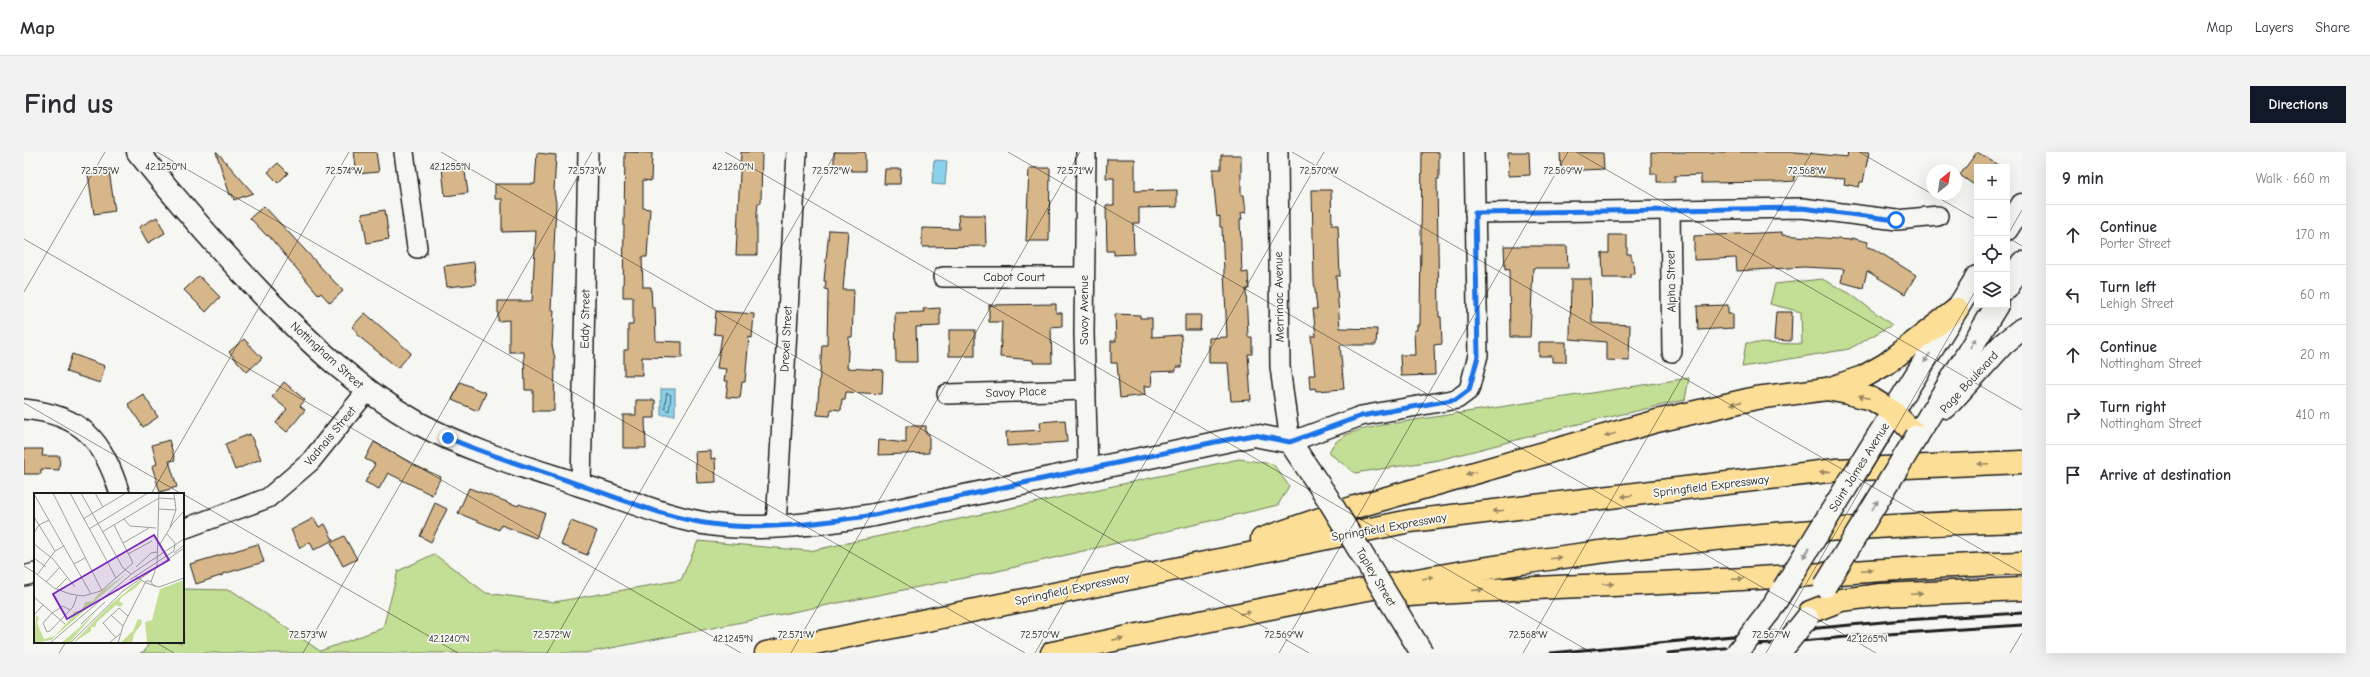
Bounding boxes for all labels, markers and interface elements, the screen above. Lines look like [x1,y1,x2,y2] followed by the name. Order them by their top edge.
[20,17,55,39] text: Map
[2206,19,2233,36] text: Map
[2255,19,2293,36] text: Layers
[2315,19,2350,36] text: Share
[2250,86,2346,123] button: Directions
[24,88,113,120] text: Find us
[145,161,187,173] text: 42.1250°N
[430,161,470,173] text: 42.1255°N
[712,161,754,173] text: 42.1260°N
[1926,164,1962,200] north arrow
[1974,164,2010,308] map controls
[1974,164,2010,200] button: +
[81,165,119,177] text: 72.575°W
[326,165,363,177] text: 72.574°W
[568,165,606,177] text: 72.573°W
[812,165,850,177] text: 72.572°W
[1057,165,1094,177] text: 72.571°W
[1300,165,1339,177] text: 72.570°W
[1544,165,1583,177] text: 72.569°W
[1788,165,1827,177] text: 72.568°W
[2062,169,2104,188] text: 9 min
[2256,171,2330,186] text: Walk · 660 m
[1974,200,2010,236] button: −
[1887,211,1905,229] route start
[2100,218,2157,236] text: Continue
[2062,224,2084,246] icon: ahead
[2296,227,2330,242] text: 170 m
[1974,236,2010,272] button: locate
[2100,236,2171,251] text: Porter Street
[1663,249,1679,312] street label: Alpha Street
[1271,251,1287,343] street label: Merrimac Avenue
[983,270,1045,284] street label: Cabot Court
[1974,272,2010,308] button: layers
[1077,275,1091,345] street label: Savoy Avenue
[2100,278,2156,296] text: Turn left
[2062,284,2084,306] icon: left
[2300,287,2330,302] text: 60 m
[577,289,593,349] street label: Eddy Street
[2100,296,2173,311] text: Lehigh Street
[777,305,795,372] street label: Drexel Street
[288,319,367,392] street label: Nottingham Street
[1970,337,1977,349] one-way arrow
[2100,338,2157,356] text: Continue
[2062,344,2084,366] icon: ahead
[2300,347,2330,362] text: 20 m
[1937,348,2001,416] street label: Page Boulevard
[1923,353,1931,363] one-way arrow
[2100,356,2201,371] text: Nottingham Street
[985,384,1047,400] street label: Savoy Place
[1858,394,1870,400] one-way arrow
[2100,398,2166,416] text: Turn right
[1730,400,1742,406] one-way arrow
[301,403,359,468] street label: Vadnais Street
[2062,404,2084,426] icon: right
[2296,407,2330,422] text: 410 m
[2100,416,2201,431] text: Nottingham Street
[1826,420,1892,514] street label: Saint James Avenue
[439,429,457,447] route end
[1604,432,1616,438] one-way arrow
[1977,460,1989,467] one-way arrow
[2062,464,2084,486] icon: arrive
[2100,466,2231,484] text: Arrive at destination
[1819,468,1831,475] one-way arrow
[1465,471,1478,477] one-way arrow
[1652,472,1770,500] street label: Springfield Expressway
[34,493,184,643] inset map
[1621,493,1633,499] one-way arrow
[1872,499,1879,511] one-way arrow
[1492,508,1504,514] one-way arrow
[1330,510,1448,544] street label: Springfield Expressway
[1353,545,1399,609] street label: Tapley Street
[1802,548,1810,558] one-way arrow
[1550,555,1562,561] one-way arrow
[1861,567,1873,574] one-way arrow
[1013,570,1131,608] street label: Springfield Expressway
[1422,575,1434,581] one-way arrow
[1732,576,1744,583] one-way arrow
[1602,581,1615,587] one-way arrow
[1472,586,1484,593] one-way arrow
[1911,590,1923,597] one-way arrow
[1239,610,1251,616] one-way arrow
[289,629,327,641] text: 72.573°W
[533,629,571,641] text: 72.572°W
[778,629,815,641] text: 72.571°W
[1021,629,1060,641] text: 72.570°W
[1265,629,1304,641] text: 72.569°W
[1509,629,1548,641] text: 72.568°W
[1752,629,1790,641] text: 72.567°W
[429,633,469,645] text: 42.1240°N
[713,633,753,645] text: 42.1245°N
[1847,633,1887,645] text: 42.1265°N
[1112,636,1124,642] one-way arrow

